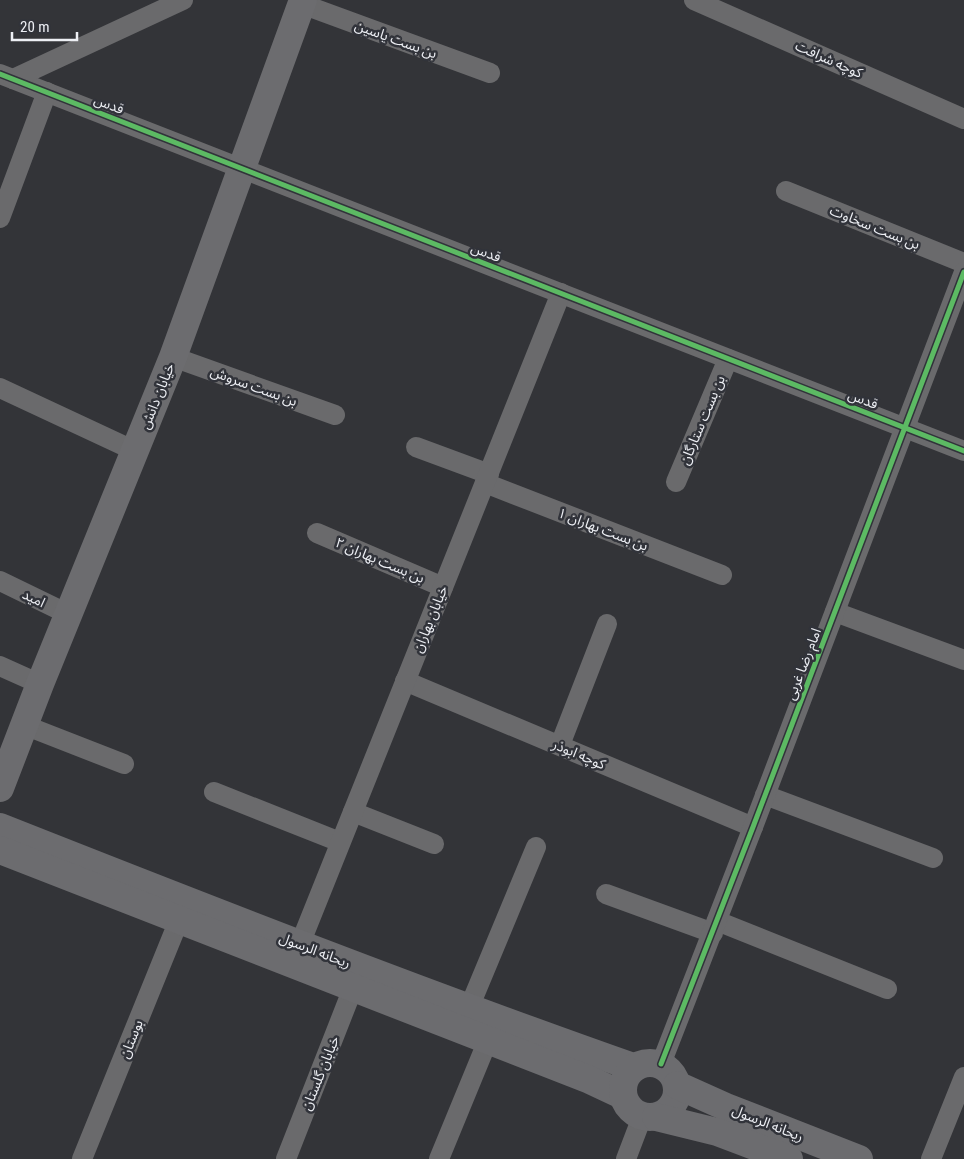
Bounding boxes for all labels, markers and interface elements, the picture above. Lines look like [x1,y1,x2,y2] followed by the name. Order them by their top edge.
[12,10,78,42] scale bar
[352,17,439,62] street label: بن بست یاسین
[20,18,50,36] text: 20 m
[792,37,865,83] street label: کوچه شرافت
[91,91,126,118] street label: قدس
[827,202,922,253] street label: بن بست سخاوت
[468,239,503,266] street label: قدس
[137,361,178,432] street label: خیابان دانش
[208,363,300,410] street label: بن بست سروش
[676,373,729,468] street label: بن بست ستارگان
[845,386,880,413] street label: قدس
[555,504,651,555] street label: بن بست بهاران ۱
[333,534,427,587] street label: بن بست بهاران ۲
[409,583,452,655] street label: خیابان بهاران
[20,586,48,610] street label: امید
[782,626,827,703] street label: امام رضا غربی
[548,735,608,774] street label: کوچه ابوذر
[277,929,353,972] street label: ریحانه الرسول
[116,1017,147,1061] street label: بوستان
[298,1033,343,1113] street label: خیابان گلستان
[730,1102,806,1145] street label: ریحانه الرسول

